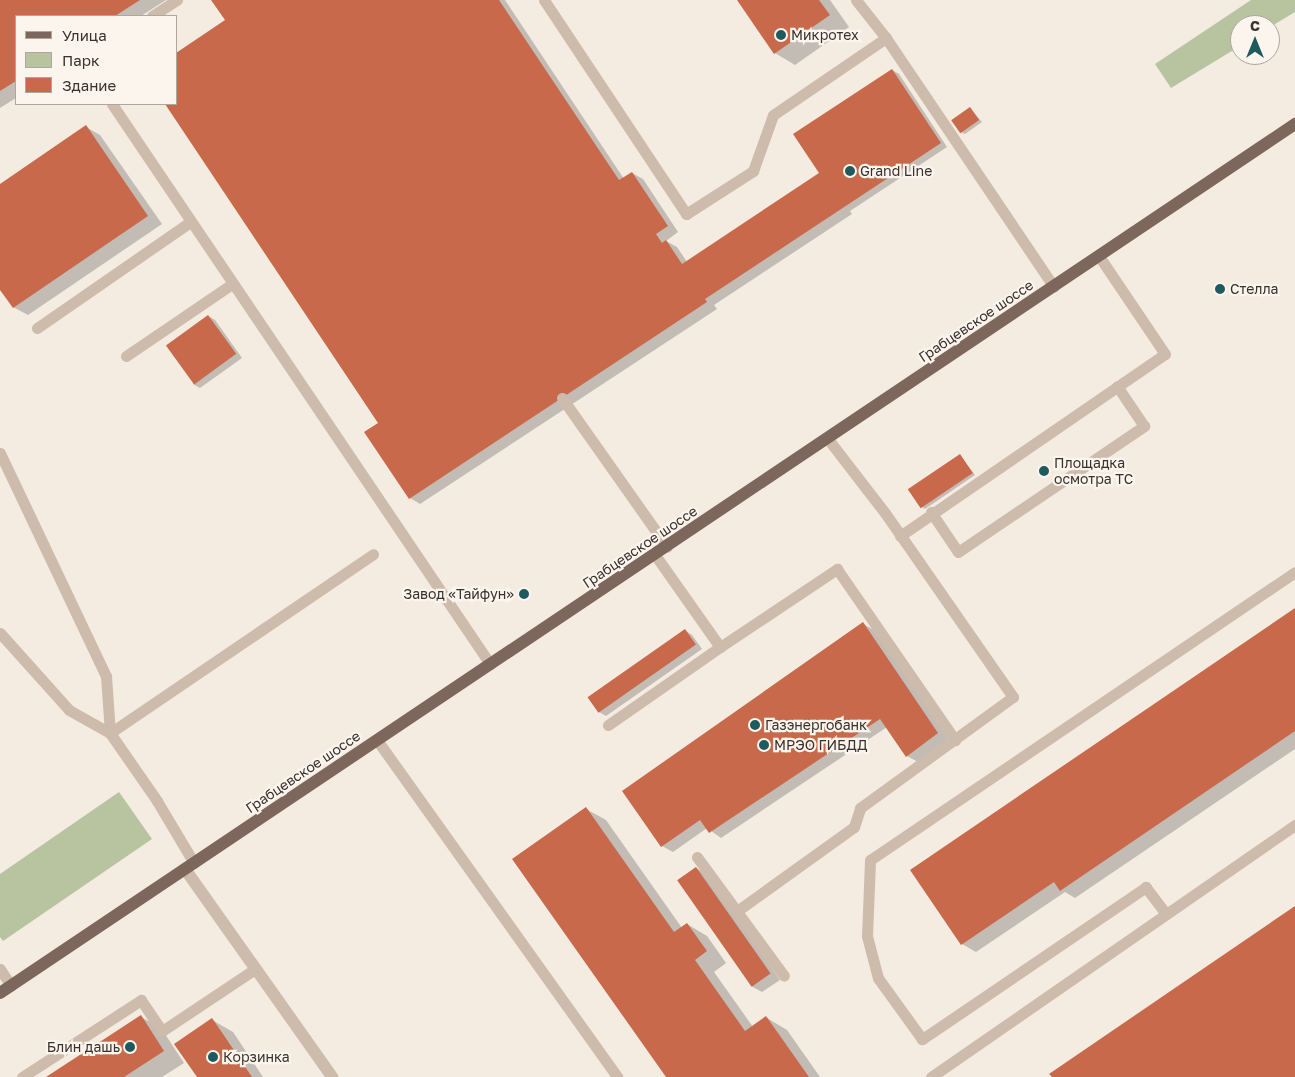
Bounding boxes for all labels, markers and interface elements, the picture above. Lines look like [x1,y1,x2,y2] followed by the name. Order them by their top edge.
[15,15,178,105] legend
[1230,15,1280,65] north arrow
[1250,17,1260,34] text: С
[62,26,107,44] text: Улица
[791,27,859,43] place label: Микротех
[775,29,787,41] marker: Микротех
[62,51,100,69] text: Парк
[62,76,116,94] text: Здание
[860,163,932,179] place label: Grand Line
[844,165,856,177] marker: Grand Line
[916,276,1036,366] street label: Грабцевское шоссе
[1230,281,1279,297] place label: Стелла
[1214,283,1226,295] marker: Стелла
[1054,455,1133,488] place label: Площадка осмотра ТС
[1038,465,1050,477] marker: Площадка осмотра ТС
[580,502,700,592] street label: Грабцевское шоссе
[403,586,514,602] place label: Завод «Тайфун»
[518,588,530,600] marker: Завод «Тайфун»
[765,717,867,733] place label: Газэнергобанк
[749,719,761,731] marker: Газэнергобанк
[243,727,363,817] street label: Грабцевское шоссе
[774,737,867,753] place label: МРЭО ГИБДД
[758,739,770,751] marker: МРЭО ГИБДД
[47,1039,120,1055] place label: Блин дашь
[124,1041,136,1053] marker: Блин дашь
[223,1049,290,1065] place label: Корзинка
[207,1051,219,1063] marker: Корзинка

